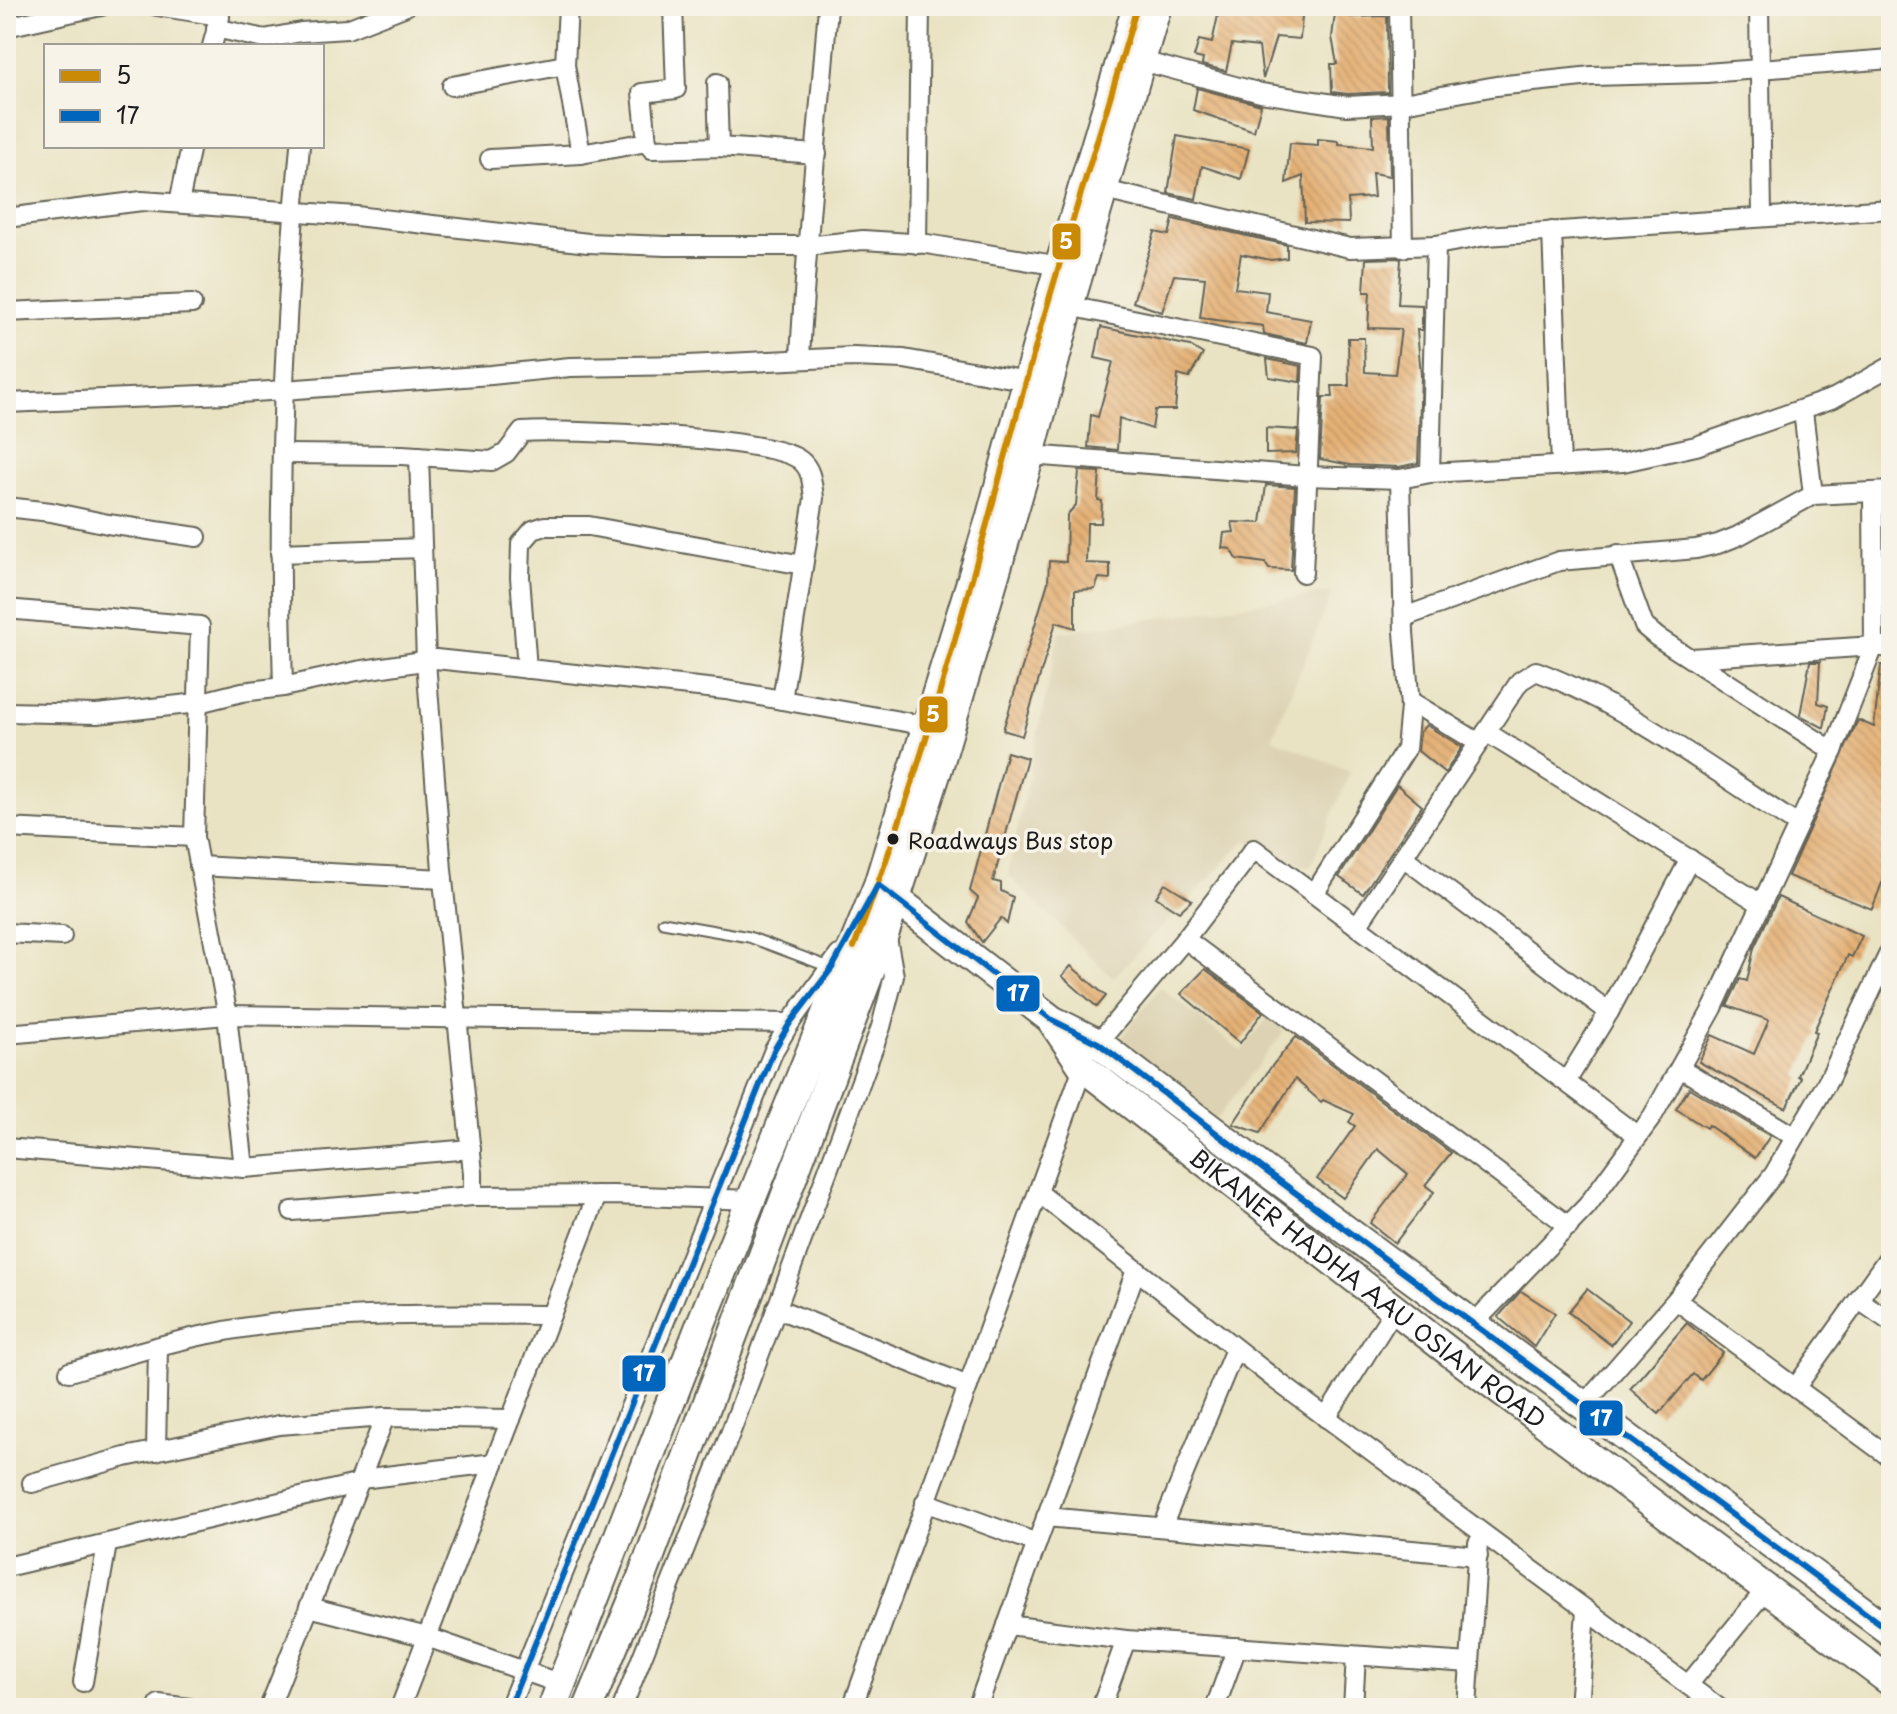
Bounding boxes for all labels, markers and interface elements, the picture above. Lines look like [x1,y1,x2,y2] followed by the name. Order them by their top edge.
[44,44,324,148] legend
[116,56,131,92] text: 5
[116,96,140,132] text: 17
[1051,222,1082,261] line badge: 5
[1059,223,1073,256] text: 5
[918,695,949,734] line badge: 5
[926,696,940,729] text: 5
[908,823,1113,856] place label: Roadways Bus stop
[885,831,901,847] marker: Roadways Bus stop
[995,974,1041,1013] line badge: 17
[1007,975,1030,1008] text: 17
[1182,1139,1554,1436] street label: BIKANER HADHA AAU OSIAN ROAD
[621,1354,667,1393] line badge: 17
[633,1355,656,1388] text: 17
[1578,1399,1624,1437] line badge: 17
[1590,1400,1613,1433] text: 17

